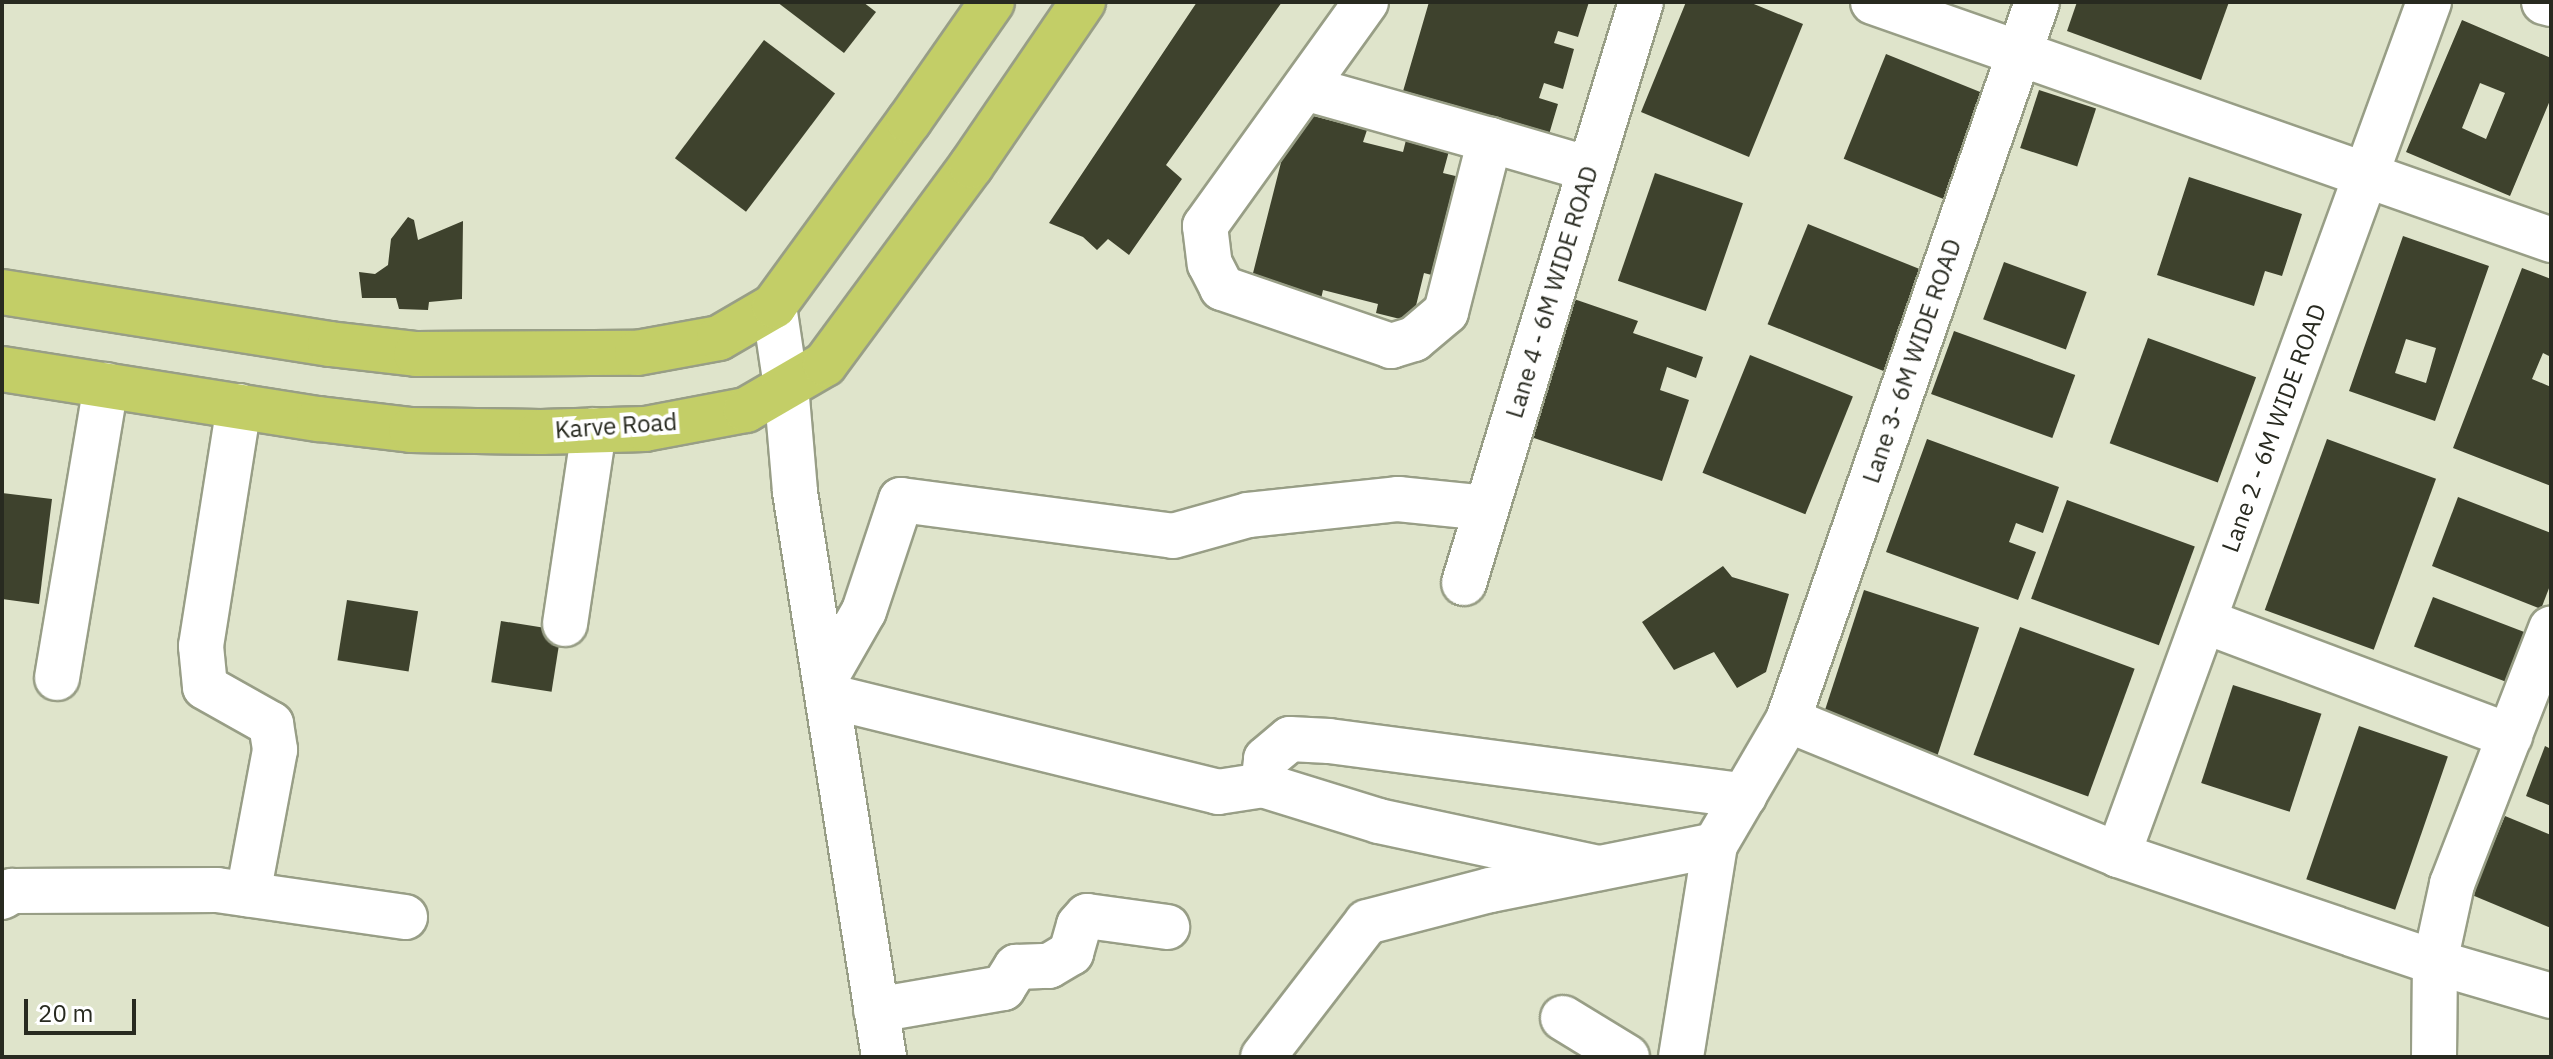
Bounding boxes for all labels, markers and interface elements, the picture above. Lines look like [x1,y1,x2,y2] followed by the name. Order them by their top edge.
[1500,162,1604,422] street label: Lane 4 - 6M WIDE ROAD
[1857,235,1967,487] street label: Lane 3- 6M WIDE ROAD
[2216,300,2332,556] street label: Lane 2 - 6M WIDE ROAD
[554,407,678,445] street label: Karve Road
[28,983,140,1033] scale bar
[38,997,93,1029] text: 20 m

